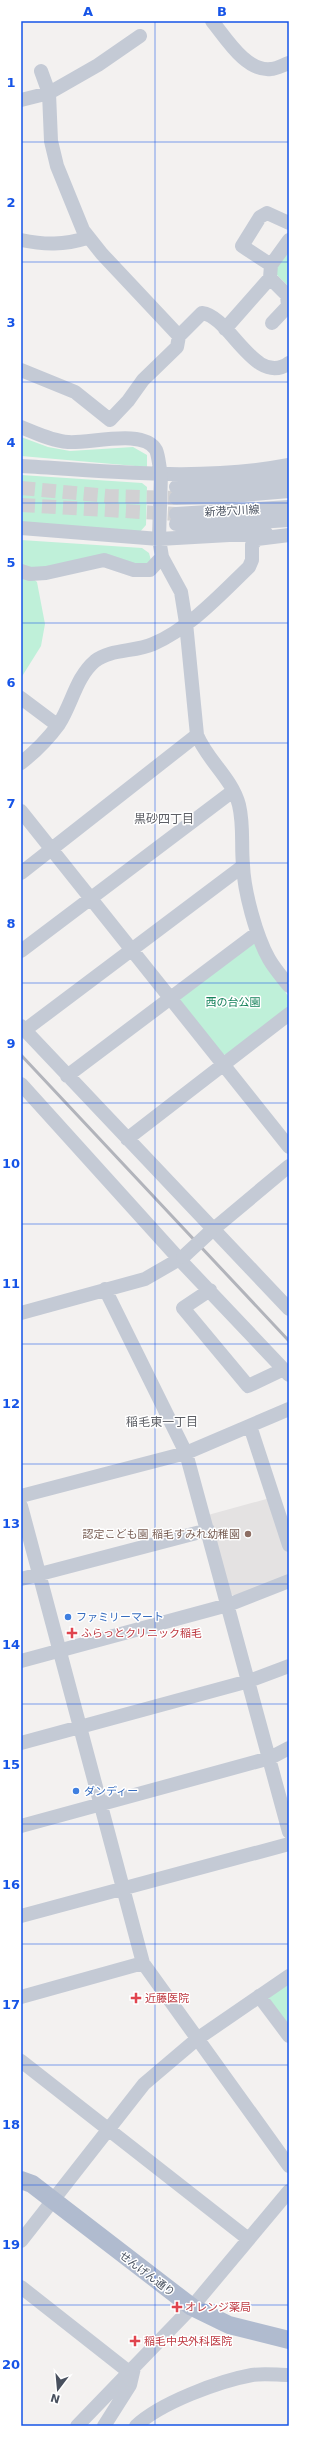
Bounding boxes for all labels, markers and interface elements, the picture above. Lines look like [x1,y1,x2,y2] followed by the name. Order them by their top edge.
[83,4,93,19] text: A
[217,4,227,19] text: B
[6,75,16,90] text: 1
[6,195,16,210] text: 2
[6,315,16,330] text: 3
[6,435,16,450] text: 4
[204,503,260,519] street label: 新港穴川線
[6,555,16,570] text: 5
[6,675,16,690] text: 6
[6,796,16,811] text: 7
[134,812,194,826] district label: 黒砂四丁目
[6,916,16,931] text: 8
[206,996,261,1009] park label: 西の台公園
[6,1036,16,1051] text: 9
[2,1156,20,1171] text: 10
[2,1276,20,1291] text: 11
[2,1396,20,1411] text: 12
[126,1415,198,1429] district label: 稲毛東一丁目
[2,1516,20,1531] text: 13
[83,1528,240,1541] place label: 認定こども園 稲毛すみれ幼稚園
[243,1529,253,1539] marker: 認定こども園 稲毛すみれ幼稚園
[76,1611,164,1624] place label: ファミリーマート
[63,1612,73,1622] marker: ファミリーマート
[66,1627,78,1639] marker: ふらっとクリニック稲毛
[81,1627,202,1640] place label: ふらっとクリニック稲毛
[2,1637,20,1652] text: 14
[2,1757,20,1772] text: 15
[84,1785,138,1798] place label: ダンディー
[71,1786,81,1796] marker: ダンディー
[2,1877,20,1892] text: 16
[130,1992,142,2004] marker: 近藤医院
[145,1992,189,2005] place label: 近藤医院
[2,1997,20,2012] text: 17
[2,2117,20,2132] text: 18
[2,2237,20,2252] text: 19
[117,2249,177,2299] street label: せんげん通り
[185,2301,251,2314] place label: オレンジ薬局
[172,2302,182,2312] marker: オレンジ薬局
[129,2335,141,2347] marker: 稲毛中央外科医院
[144,2335,232,2348] place label: 稲毛中央外科医院
[2,2357,20,2372] text: 20
[38,2369,78,2409] north arrow
[49,2391,62,2406] text: N

